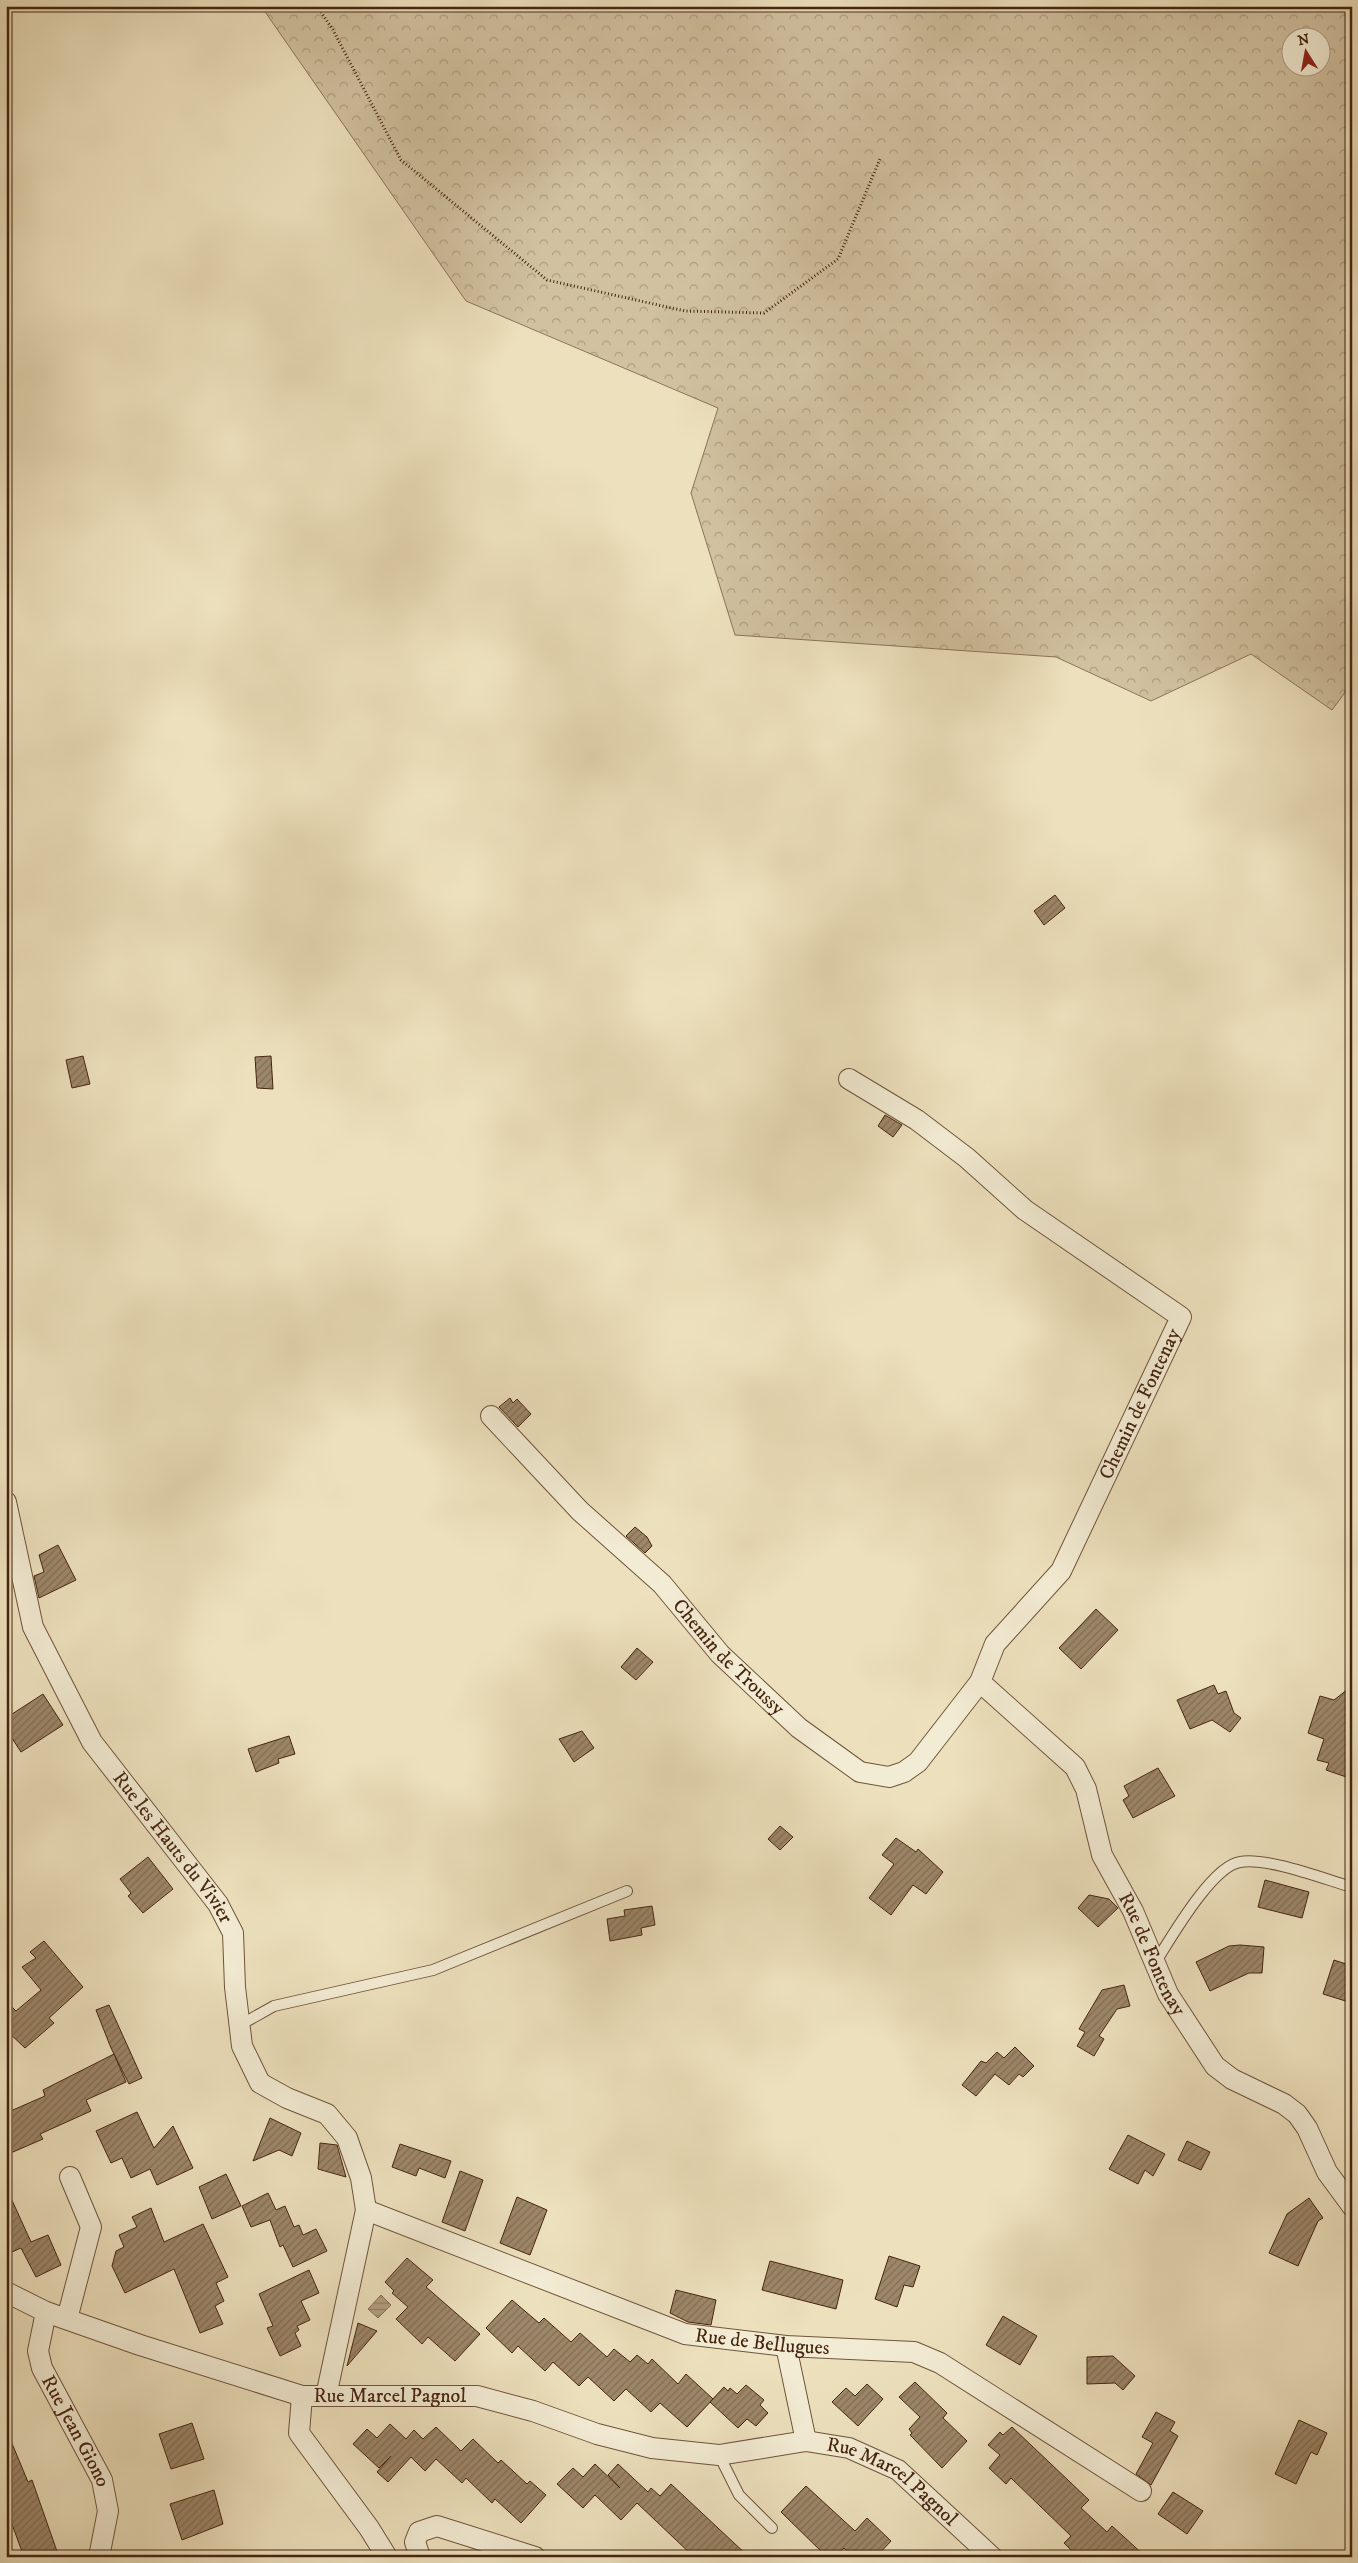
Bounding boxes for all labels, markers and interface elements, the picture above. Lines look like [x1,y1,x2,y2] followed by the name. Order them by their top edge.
[1280,28,1330,78] north arrow
[1296,30,1312,50] text: N
[1094,1324,1187,1484] street label: Chemin de Fontenay
[667,1594,790,1721] street label: Chemin de Troussy
[107,1766,238,1928] street label: Rue les Hauts du Vivier
[1113,1888,1192,2021] street label: Rue de Fontenay
[694,2323,830,2361] street label: Rue de Bellugues
[36,2371,116,2489] street label: Rue Jean Giono
[313,2384,466,2409] street label: Rue Marcel Pagnol
[825,2432,963,2531] street label: Rue Marcel Pagnol

